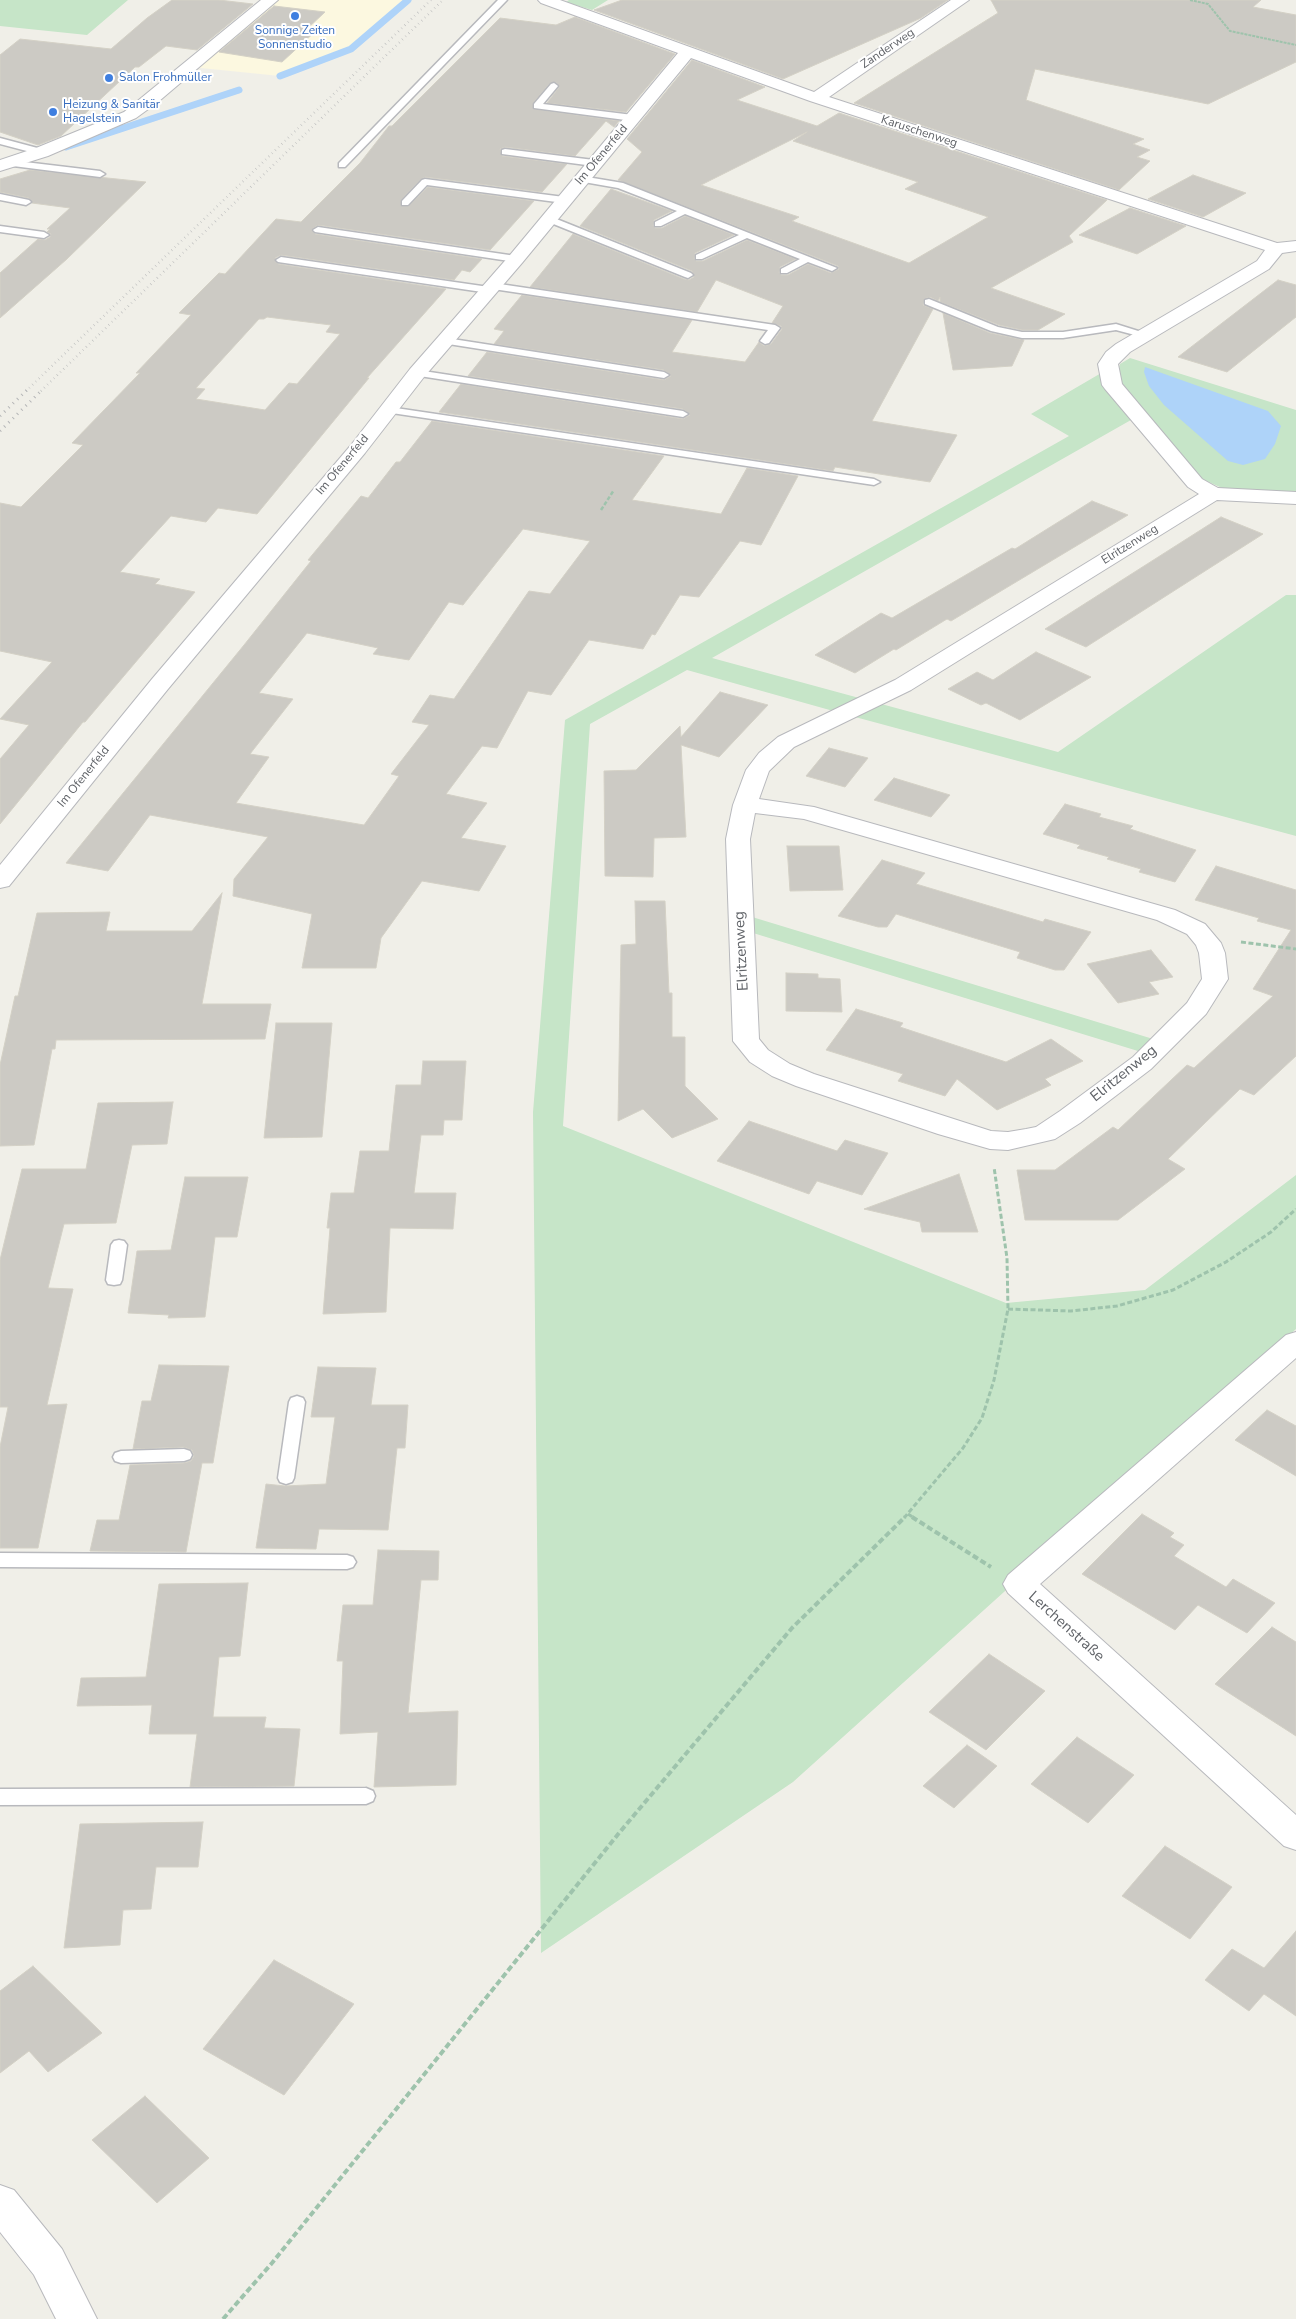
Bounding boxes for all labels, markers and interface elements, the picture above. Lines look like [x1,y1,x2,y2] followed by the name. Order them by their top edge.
[289,10,301,22] marker: Sonnige Zeiten Sonnenstudio
[255,24,335,52] place label: Sonnige Zeiten Sonnenstudio
[858,26,918,72] street label: Zanderweg
[119,71,212,85] place label: Salon Frohmüller
[103,72,115,84] marker: Salon Frohmüller
[63,98,160,126] place label: Heizung & Sanitär Hagelstein
[47,106,59,118] marker: Heizung & Sanitär Hagelstein
[879,113,959,151] street label: Karuschenweg
[573,122,631,188] street label: Im Ofenerfeld
[314,432,372,498] street label: Im Ofenerfeld
[1099,522,1161,568] street label: Elritzenweg
[55,744,113,810] street label: Im Ofenerfeld
[731,911,753,991] street label: Elritzenweg
[1087,1042,1161,1106] street label: Elritzenweg
[1024,1588,1108,1666] street label: Lerchenstraße

